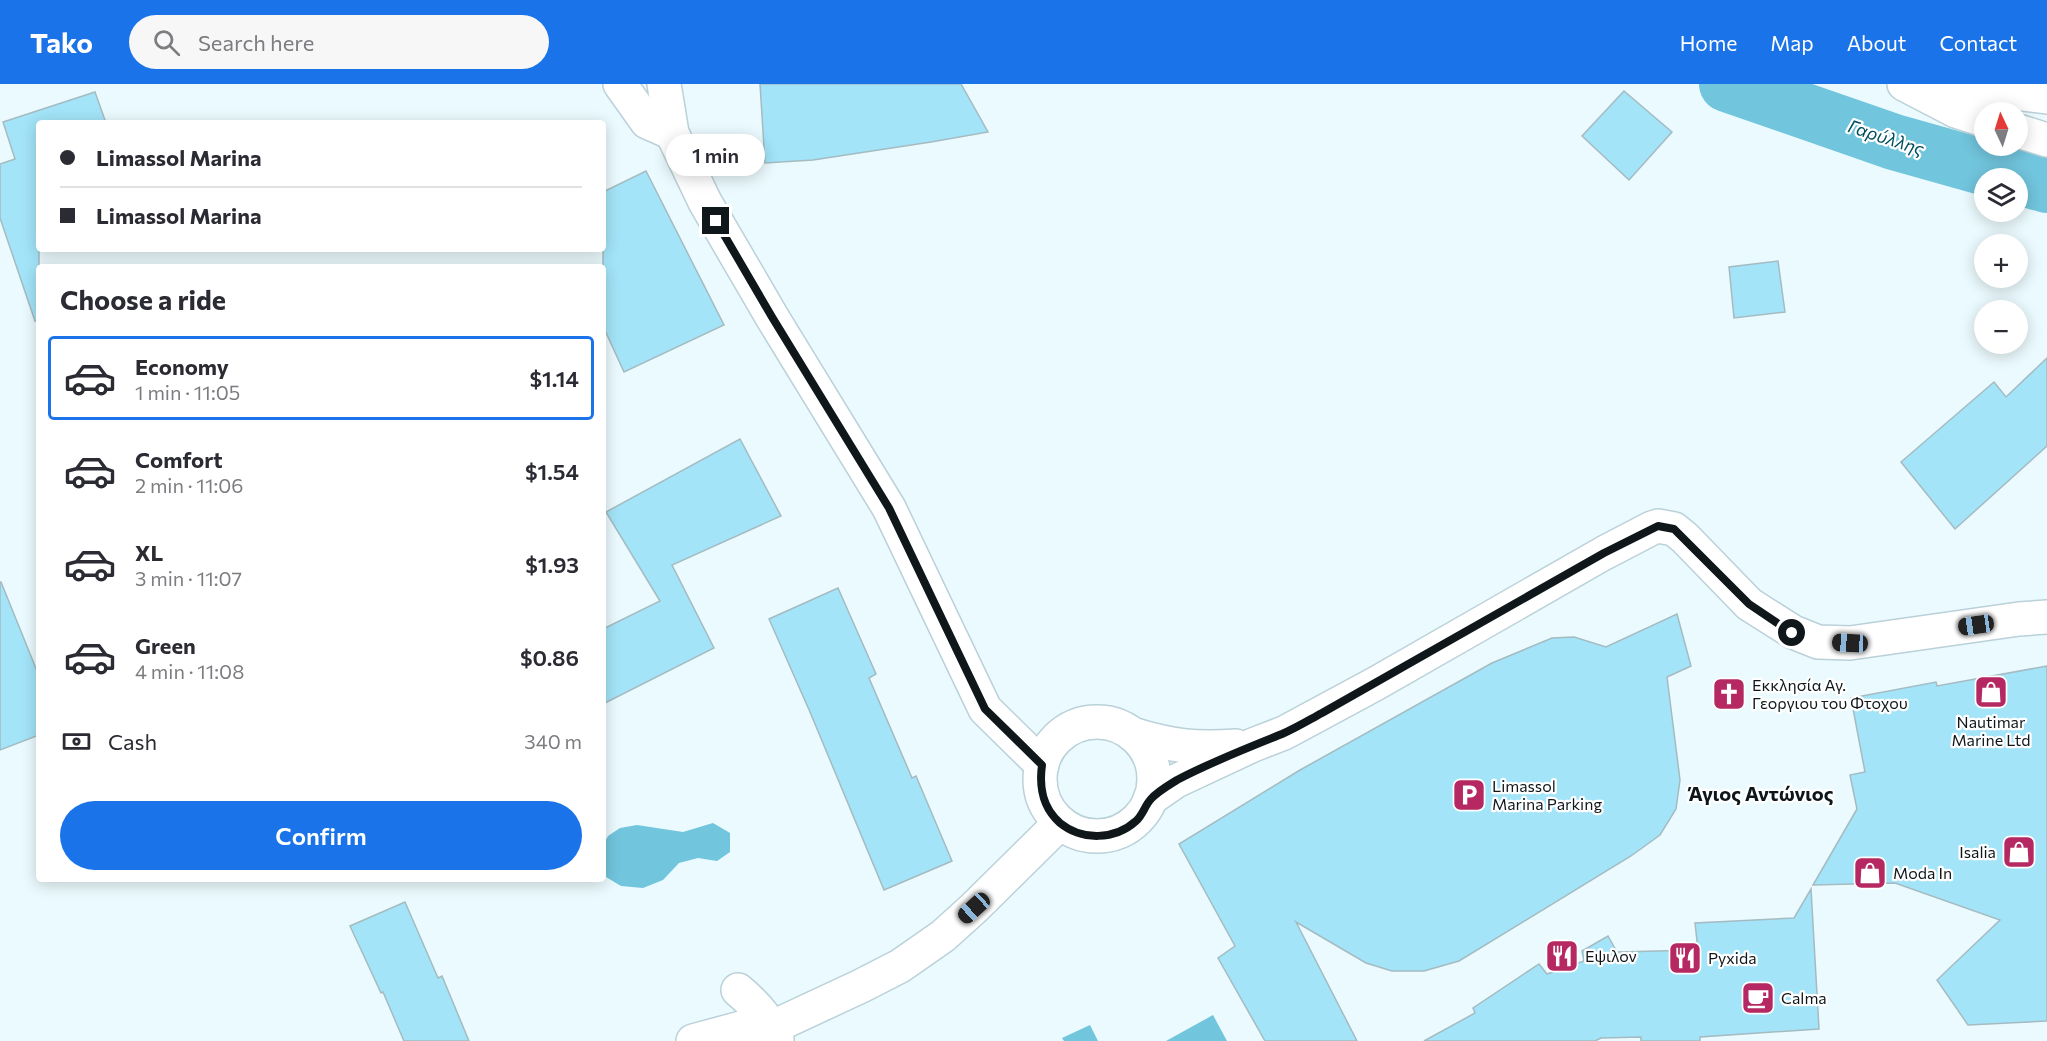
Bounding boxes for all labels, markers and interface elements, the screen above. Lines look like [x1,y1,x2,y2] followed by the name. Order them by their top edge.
[129,15,549,69] search box
[30,25,93,59] text: Tako
[150,26,183,59] icon: search
[198,29,314,56] text: Search here
[1680,30,1737,55] text: Home
[1770,30,1814,55] text: Map
[1847,30,1906,55] text: About
[1939,30,2017,55] text: Contact
[1974,102,2028,156] north arrow
[1974,102,2028,354] map controls
[1845,114,1927,160] water label: Γαρύλλης
[666,134,766,176] callout: 1 min
[692,143,739,167] text: 1 min
[96,144,262,171] text: Limassol Marina
[1974,168,2028,222] button: layers
[96,202,262,229] text: Limassol Marina
[702,207,729,234] route end
[1974,234,2028,288] button: +
[60,283,226,316] text: Choose a ride
[1974,300,2028,354] button: −
[63,351,117,405] icon: car
[135,353,229,380] text: Economy
[530,365,579,392] text: $1.14
[135,380,240,404] text: 1 min · 11:05
[63,444,117,498] icon: car
[135,446,223,473] text: Comfort
[525,458,579,485] text: $1.54
[135,473,243,497] text: 2 min · 11:06
[63,537,117,591] icon: car
[135,539,163,566] text: XL
[525,551,579,578] text: $1.93
[135,566,242,590] text: 3 min · 11:07
[1957,614,1995,636] car
[1778,619,1805,646] route start
[63,630,117,684] icon: car
[135,632,196,659] text: Green
[1832,633,1868,653] car
[520,644,579,671] text: $0.86
[135,659,244,683] text: 4 min · 11:08
[1973,674,2009,710] shop icon: Nautimar Marine Ltd
[1752,675,1908,712] place label: Εκκλησία Αγ. Γεοργιου του Φτοχου
[1711,676,1747,712] church icon: Εκκλησία Αγ. Γεοργιου του Φτοχου
[1951,712,2031,749] place label: Nautimar Marine Ltd
[60,725,93,758] icon: cash
[108,728,157,755] text: Cash
[524,729,582,753] text: 340 m
[1492,776,1602,813] place label: Limassol Marina Parking
[1451,777,1487,813] parking icon: Limassol Marina Parking
[1688,781,1834,805] district label: Άγιος Αντώνιος
[60,801,582,870] button: Confirm
[2001,834,2037,870] shop icon: Isalia
[1959,842,1996,861] place label: Isalia
[1852,855,1888,891] shop icon: Moda In
[1893,863,1952,882] place label: Moda In
[955,889,993,927] car
[1544,938,1580,974] restaurant icon: Εψιλον
[1667,940,1703,976] restaurant icon: Pyxida
[1585,946,1637,965] place label: Εψιλον
[1708,948,1757,967] place label: Pyxida
[1740,980,1776,1016] cafe icon: Calma
[1781,988,1827,1007] place label: Calma

